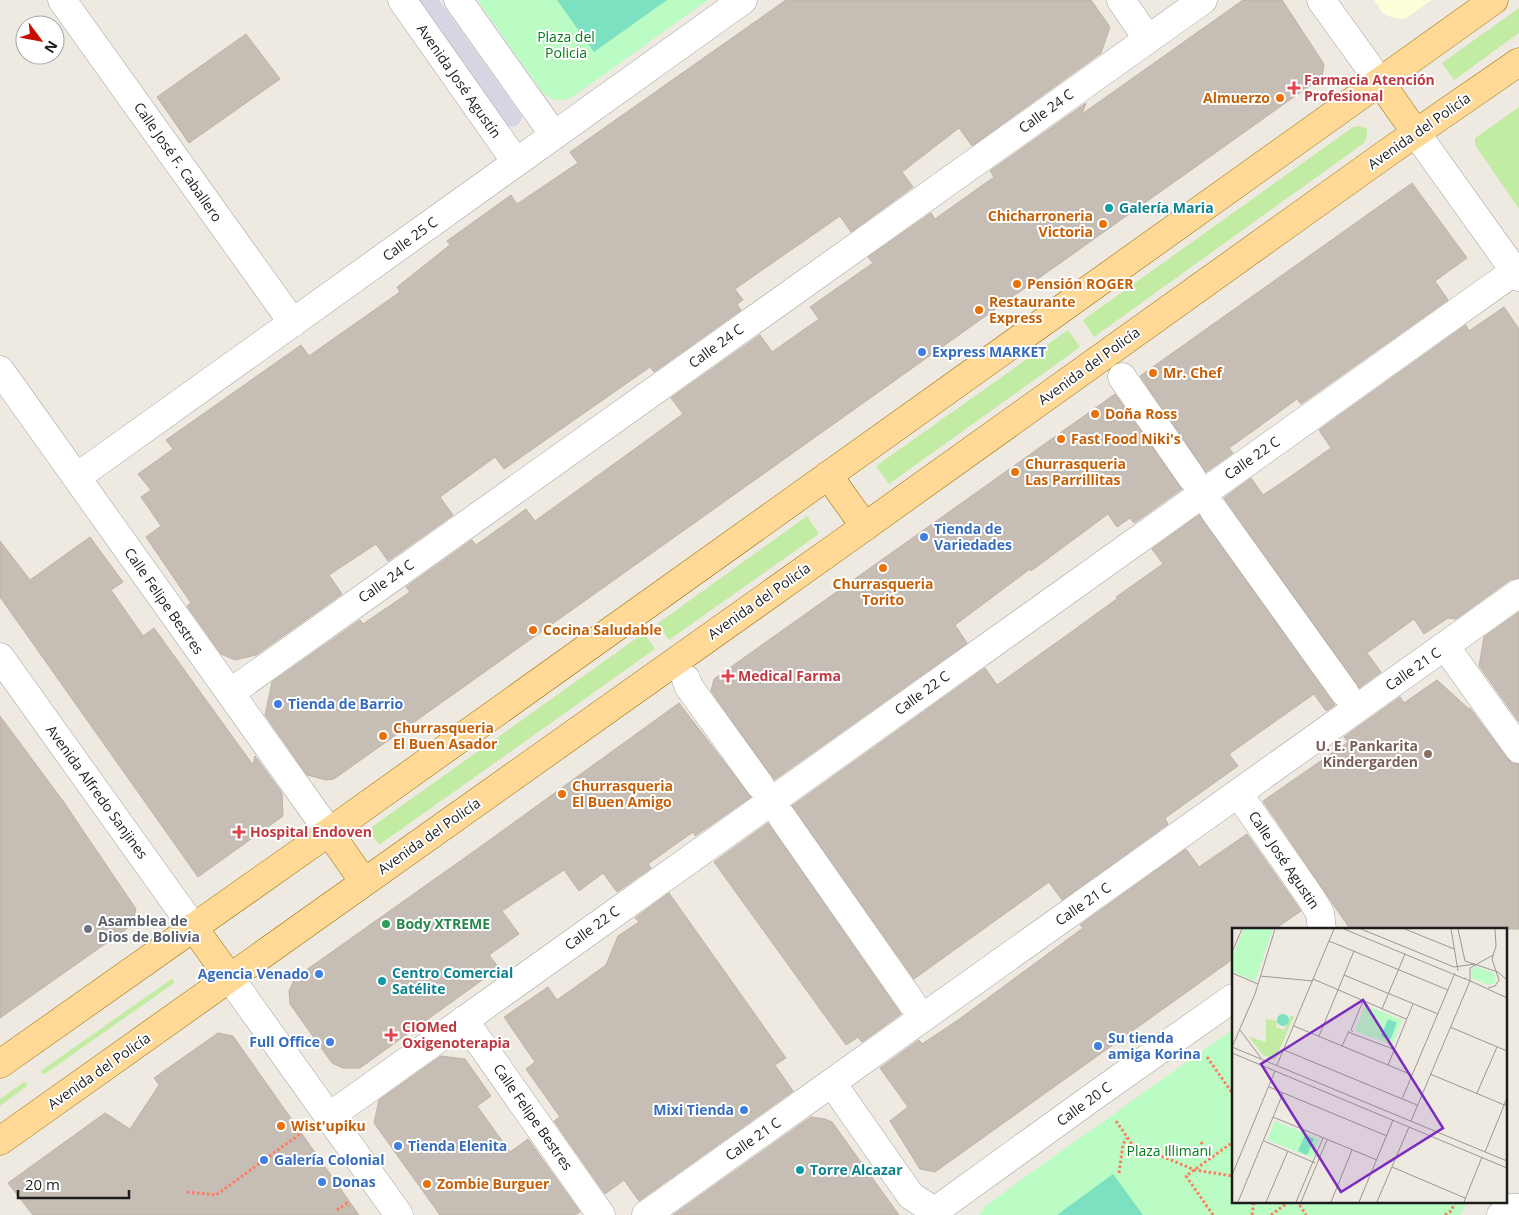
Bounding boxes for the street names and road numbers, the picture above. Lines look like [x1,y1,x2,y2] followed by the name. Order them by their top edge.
[413,20,506,141] street label: Avenida José Agustín
[1014,84,1077,137] street label: Calle 24 C
[1364,88,1474,173] street label: Avenida del Policía
[130,98,227,225] street label: Calle José F. Caballero
[378,212,441,265] street label: Calle 25 C
[684,319,747,372] street label: Calle 24 C
[1034,322,1143,409] street label: Avenida del Policía
[1220,431,1283,484] street label: Calle 22 C
[120,544,209,658] street label: Calle Felipe Bestres
[354,554,417,607] street label: Calle 24 C
[704,558,814,643] street label: Avenida del Policía
[1381,642,1444,695] street label: Calle 21 C
[890,666,953,719] street label: Calle 22 C
[42,721,153,863] street label: Avenida Alfredo Sanjines
[374,793,484,878] street label: Avenida del Policía
[1245,807,1324,912] street label: Calle José Agustin
[1051,877,1114,930] street label: Calle 21 C
[560,901,623,954] street label: Calle 22 C
[44,1028,154,1113] street label: Avenida del Policía
[489,1060,578,1174] street label: Calle Felipe Bestres
[1052,1077,1115,1130] street label: Calle 20 C
[721,1112,784,1165] street label: Calle 21 C

